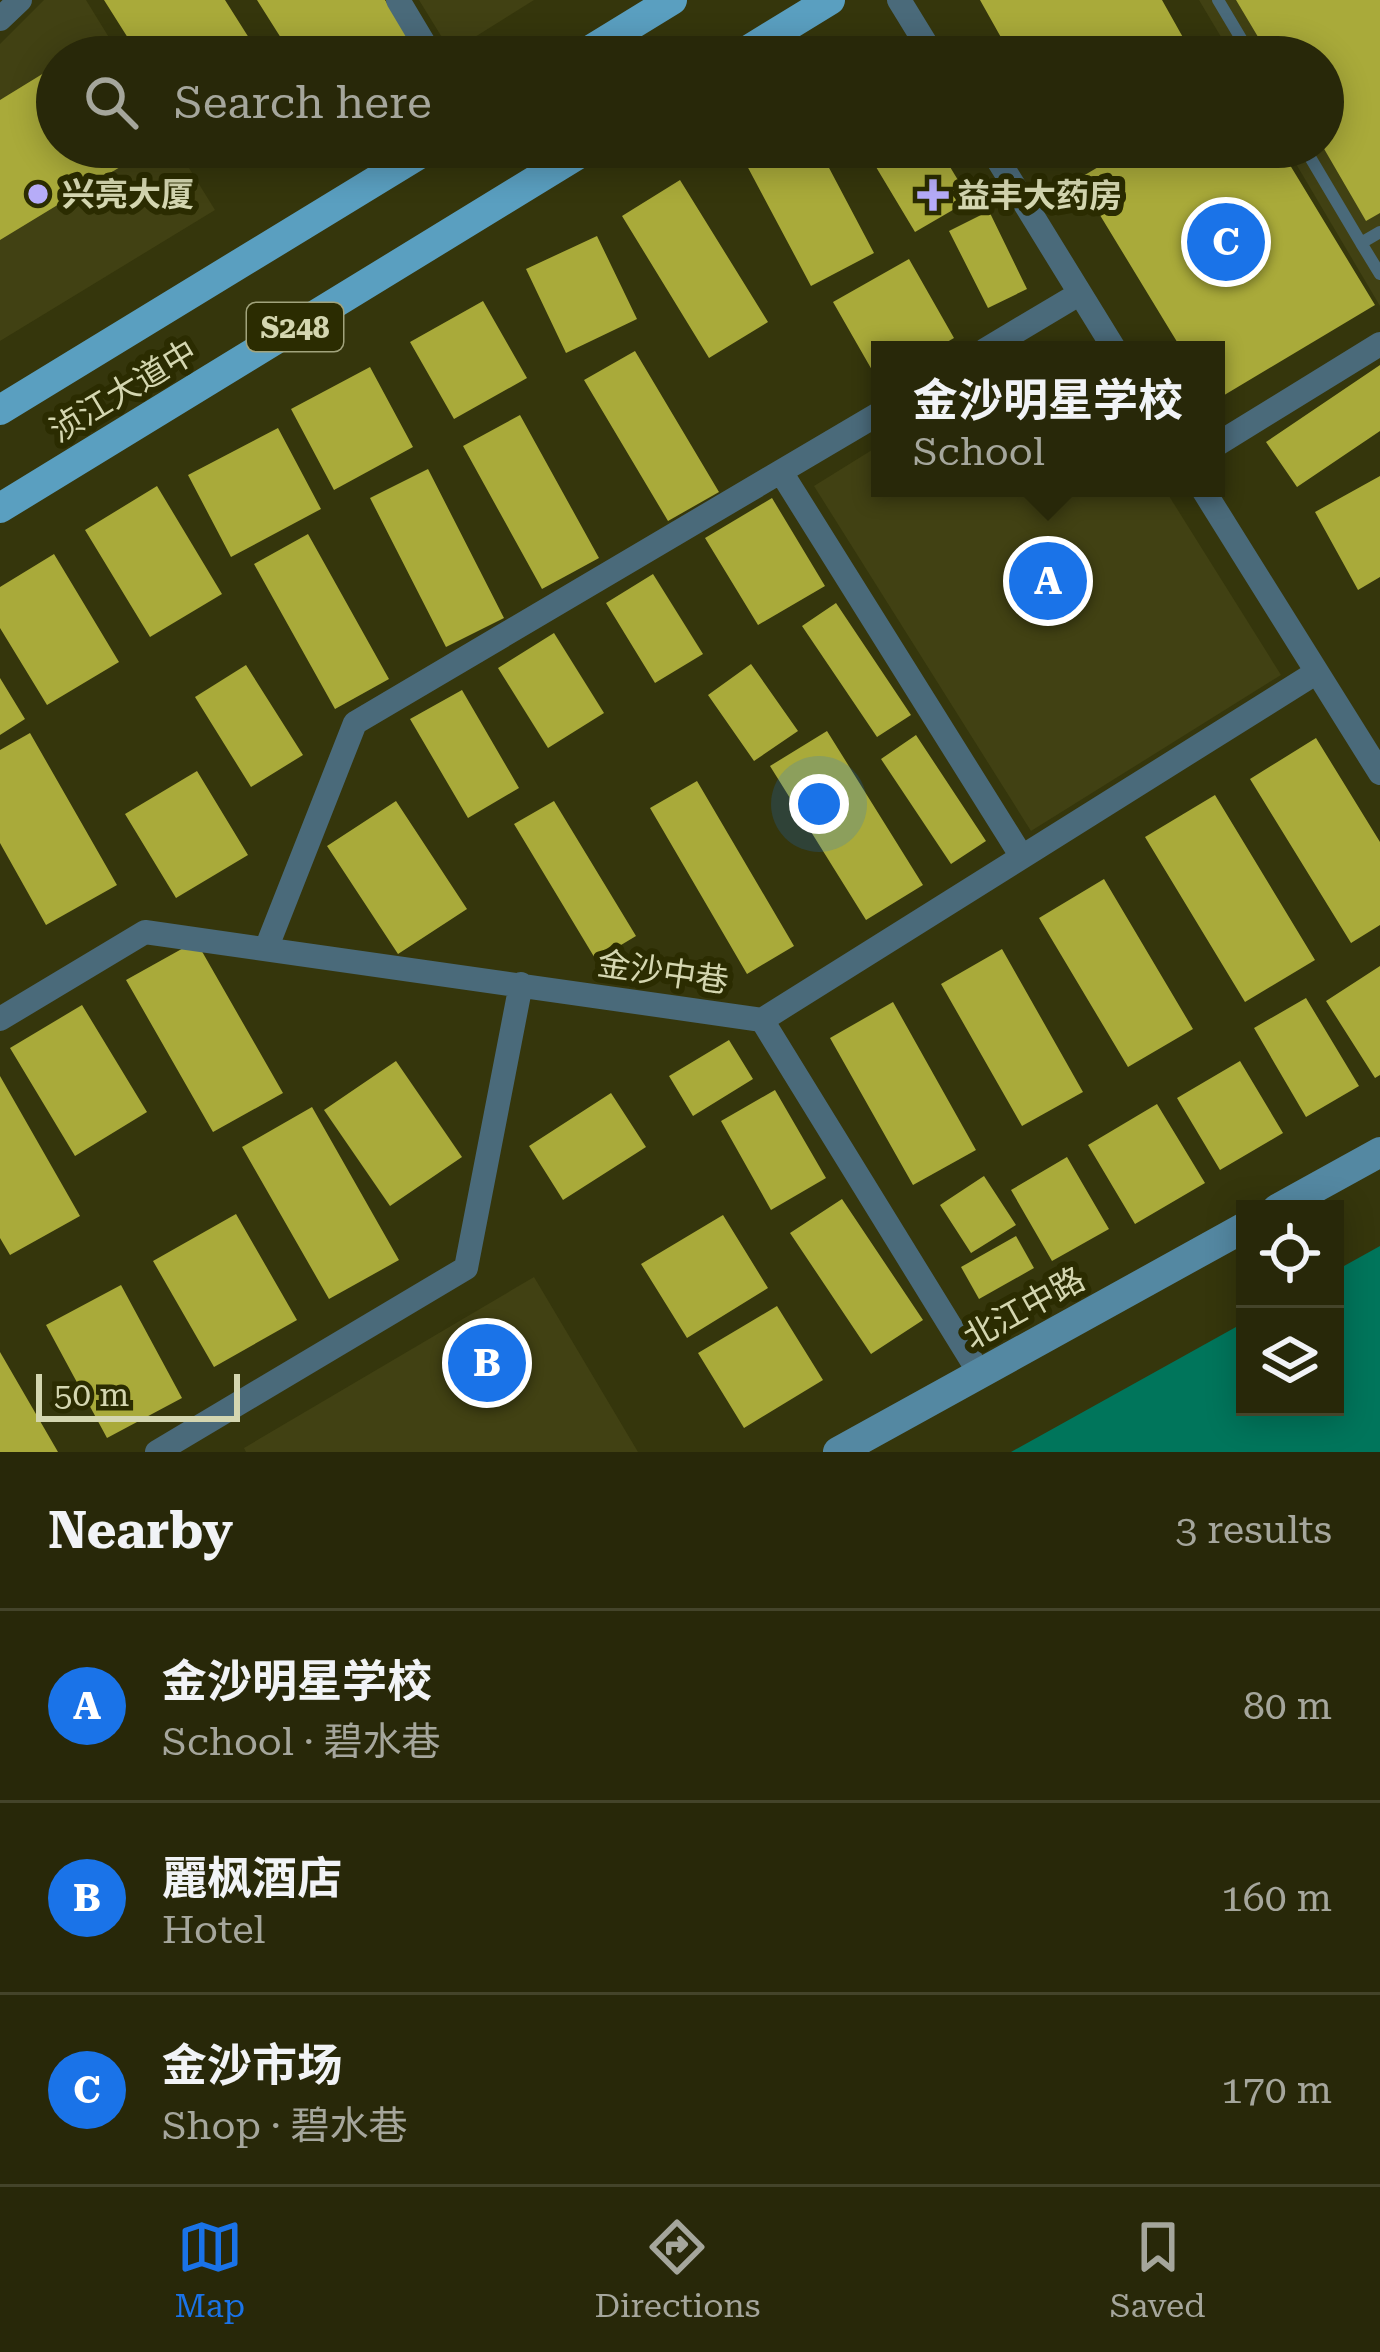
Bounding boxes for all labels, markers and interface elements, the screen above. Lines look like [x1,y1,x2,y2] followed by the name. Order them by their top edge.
[36,36,1344,168] search box
[78,69,144,135] icon: search
[174,76,432,129] text: Search here
[62,175,194,214] place label: 兴亮大厦
[957,176,1122,215] place label: 益丰大药房
[25,181,51,207] marker: 兴亮大厦
[920,182,946,208] marker: 益丰大药房
[1187,197,1265,287] pin: C
[247,303,343,351] road number: S248
[42,332,204,450] street label: 浈江大道中
[871,341,1225,497] popup
[913,374,1183,427] text: 金沙明星学校
[913,429,1045,475] text: School
[1009,536,1087,626] pin: A
[789,774,849,834] your location
[595,944,731,1000] street label: 金沙中巷
[1236,1200,1344,1416] map controls
[1236,1200,1344,1308] button: locate
[957,1259,1091,1357] street label: 北江中路
[1236,1308,1344,1416] button: layers
[448,1318,526,1408] pin: B
[36,1368,240,1421] scale bar
[54,1375,129,1414] text: 50 m
[48,1501,233,1560] text: Nearby
[1175,1507,1332,1553] text: 3 results
[162,1655,432,1708] text: 金沙明星学校
[73,1683,101,1729] text: A
[1243,1683,1332,1729] text: 80 m
[162,1719,440,1765] text: School · 碧水巷
[162,1852,342,1905] text: 麗枫酒店
[73,1875,101,1921] text: B
[1221,1875,1332,1921] text: 160 m
[162,1907,265,1953] text: Hotel
[162,2039,342,2092] text: 金沙市场
[73,2067,101,2113] text: C
[1221,2067,1332,2113] text: 170 m
[162,2103,408,2149] text: Shop · 碧水巷
[175,2214,245,2325] tab: Map
[594,2214,760,2325] tab: Directions
[1110,2214,1205,2325] tab: Saved

